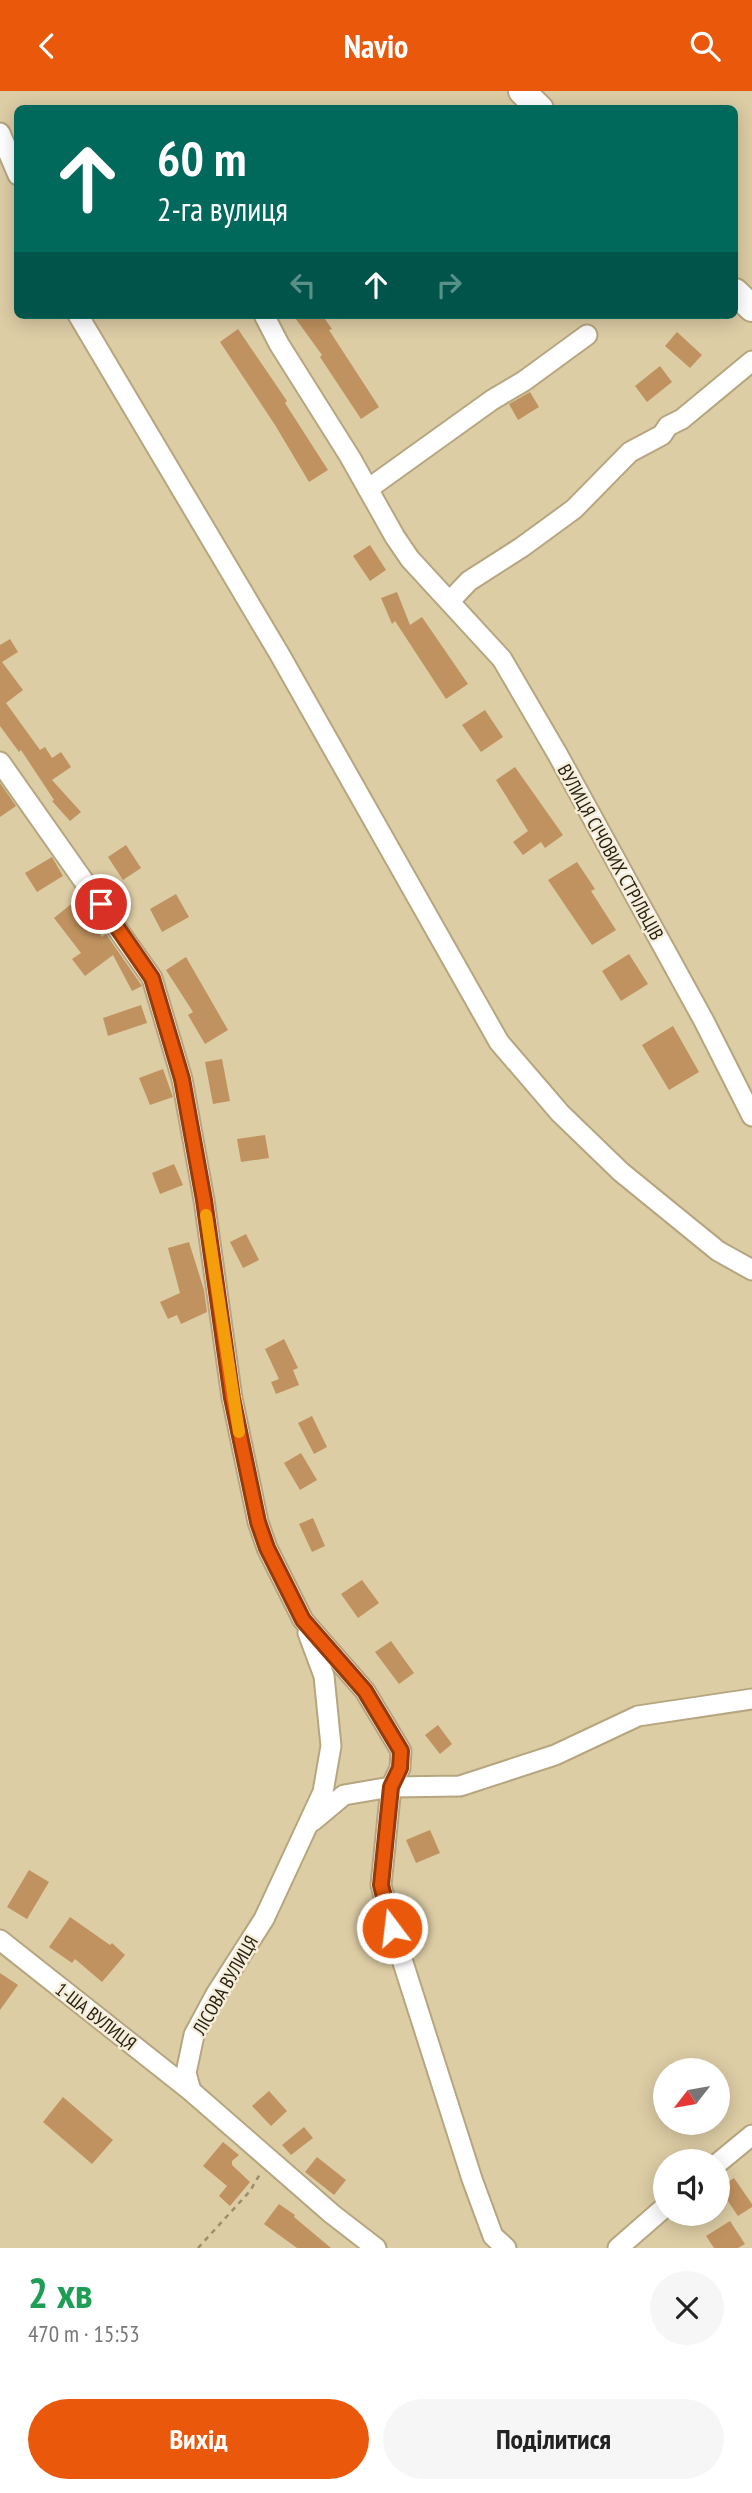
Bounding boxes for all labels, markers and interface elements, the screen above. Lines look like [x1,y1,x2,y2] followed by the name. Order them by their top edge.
[344,25,408,67] text: Navio
[28,27,66,65] icon: back
[686,27,724,65] icon: search
[157,126,246,190] text: 60 m
[42,133,133,224] icon: ahead
[157,188,288,230] text: 2-га вулиця
[284,266,322,304] icon: left
[357,266,395,304] icon: ahead
[430,266,468,304] icon: right
[553,760,669,944] street label: ВУЛИЦЯ СІЧОВИХ СТРІЛЬЦІВ
[71,874,131,934] pin
[82,885,120,923] icon: arrive
[355,1891,429,1965] position arrow
[186,1931,263,2040] street label: ЛІСОВА ВУЛИЦЯ
[51,1977,141,2055] street label: 1-ША ВУЛИЦЯ
[653,2058,730,2135] north arrow
[653,2058,730,2226] map controls
[653,2149,730,2226] button: sound
[28,2265,93,2320] text: 2 хв
[650,2271,724,2345] button: close
[28,2319,140,2348] text: 470 m · 15:53
[28,2399,369,2479] button: Вихід
[383,2399,724,2479] button: Поділитися

